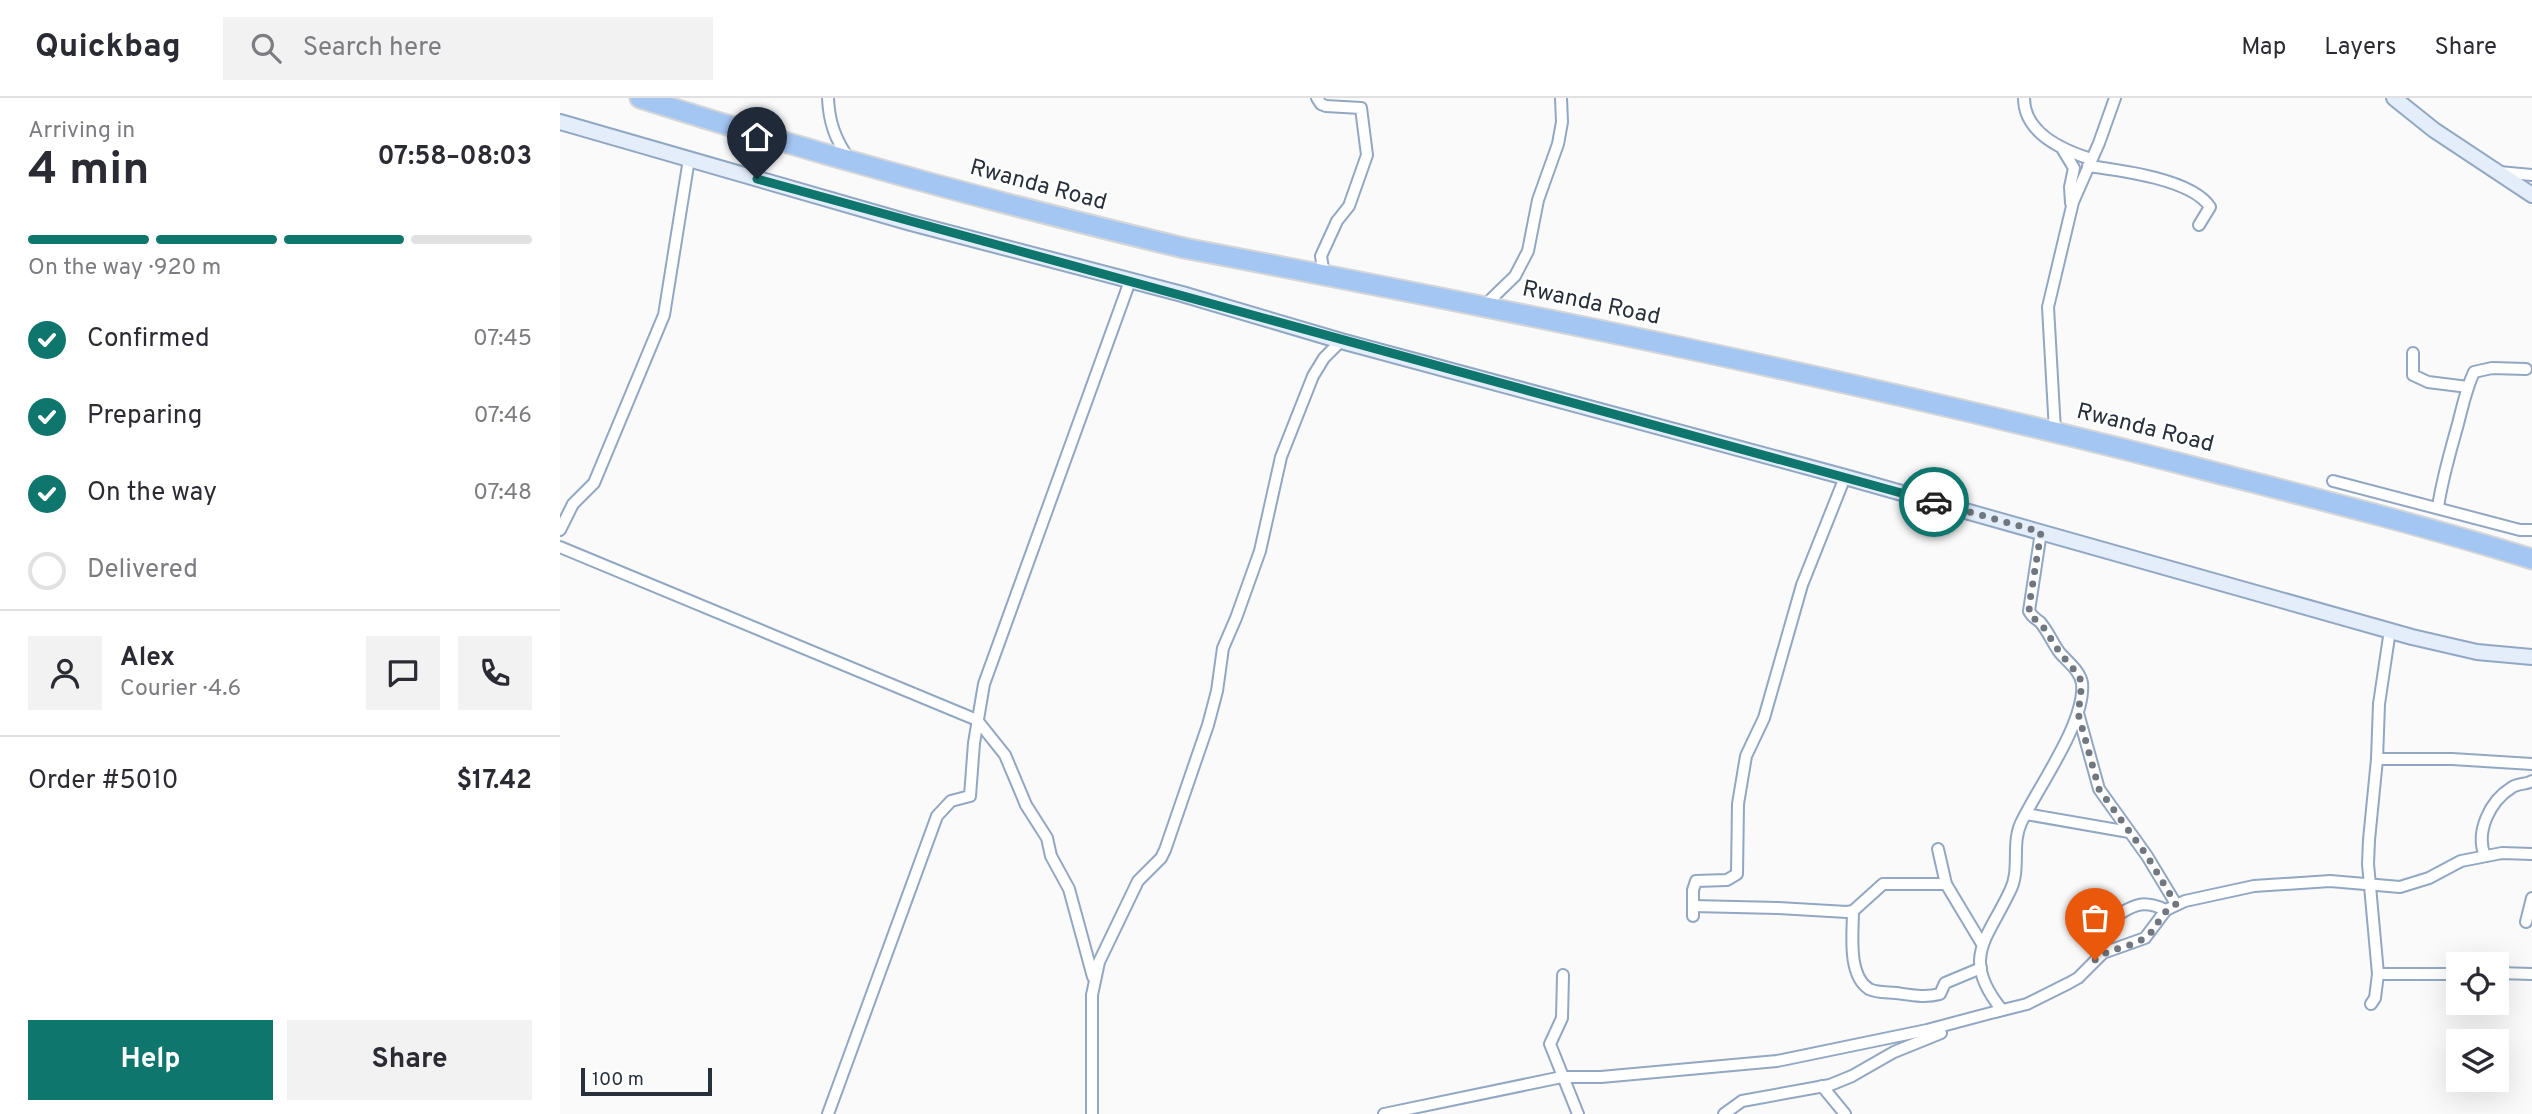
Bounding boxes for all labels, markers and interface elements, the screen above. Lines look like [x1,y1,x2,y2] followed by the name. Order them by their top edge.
[223,17,713,80] search box
[35,27,181,69] text: Quickbag
[247,29,285,67] icon: search
[303,32,442,65] text: Search here
[2241,33,2286,63] text: Map
[2324,33,2396,63] text: Layers
[2434,33,2497,63] text: Share
[727,107,787,179] pin
[28,117,135,146] text: Arriving in
[738,118,776,156] icon: home
[378,141,532,174] text: 07:58–08:03
[28,142,150,201] text: 4 min
[966,154,1110,218] street label: Rwanda Road
[28,254,221,283] text: On the way · 920 m
[1519,275,1663,333] street label: Rwanda Road
[28,321,66,359] icon: check
[87,323,210,356] text: Confirmed
[473,325,532,354] text: 07:45
[28,398,66,436] icon: check
[2073,398,2217,460] street label: Rwanda Road
[87,400,202,433] text: Preparing
[474,402,532,431] text: 07:46
[1899,467,1969,537] courier
[28,475,66,513] icon: check
[87,477,217,510] text: On the way
[473,479,532,508] text: 07:48
[1915,483,1953,521] icon: car
[87,554,198,587] text: Delivered
[28,636,102,710] button: person
[366,636,440,710] button: chat
[458,636,532,710] button: phone
[120,642,175,675] text: Alex
[120,675,241,704] text: Courier · 4.6
[28,765,179,798] text: Order #5010
[456,765,532,798] text: $17.42
[2065,888,2125,960] pin
[2076,899,2114,937] icon: bag
[2446,952,2509,1092] map controls
[2446,952,2509,1015] button: locate
[28,1020,273,1100] button: Help
[287,1020,532,1100] button: Share
[2446,1029,2509,1092] button: layers
[581,1065,712,1097] scale bar
[592,1068,644,1092] text: 100 m

